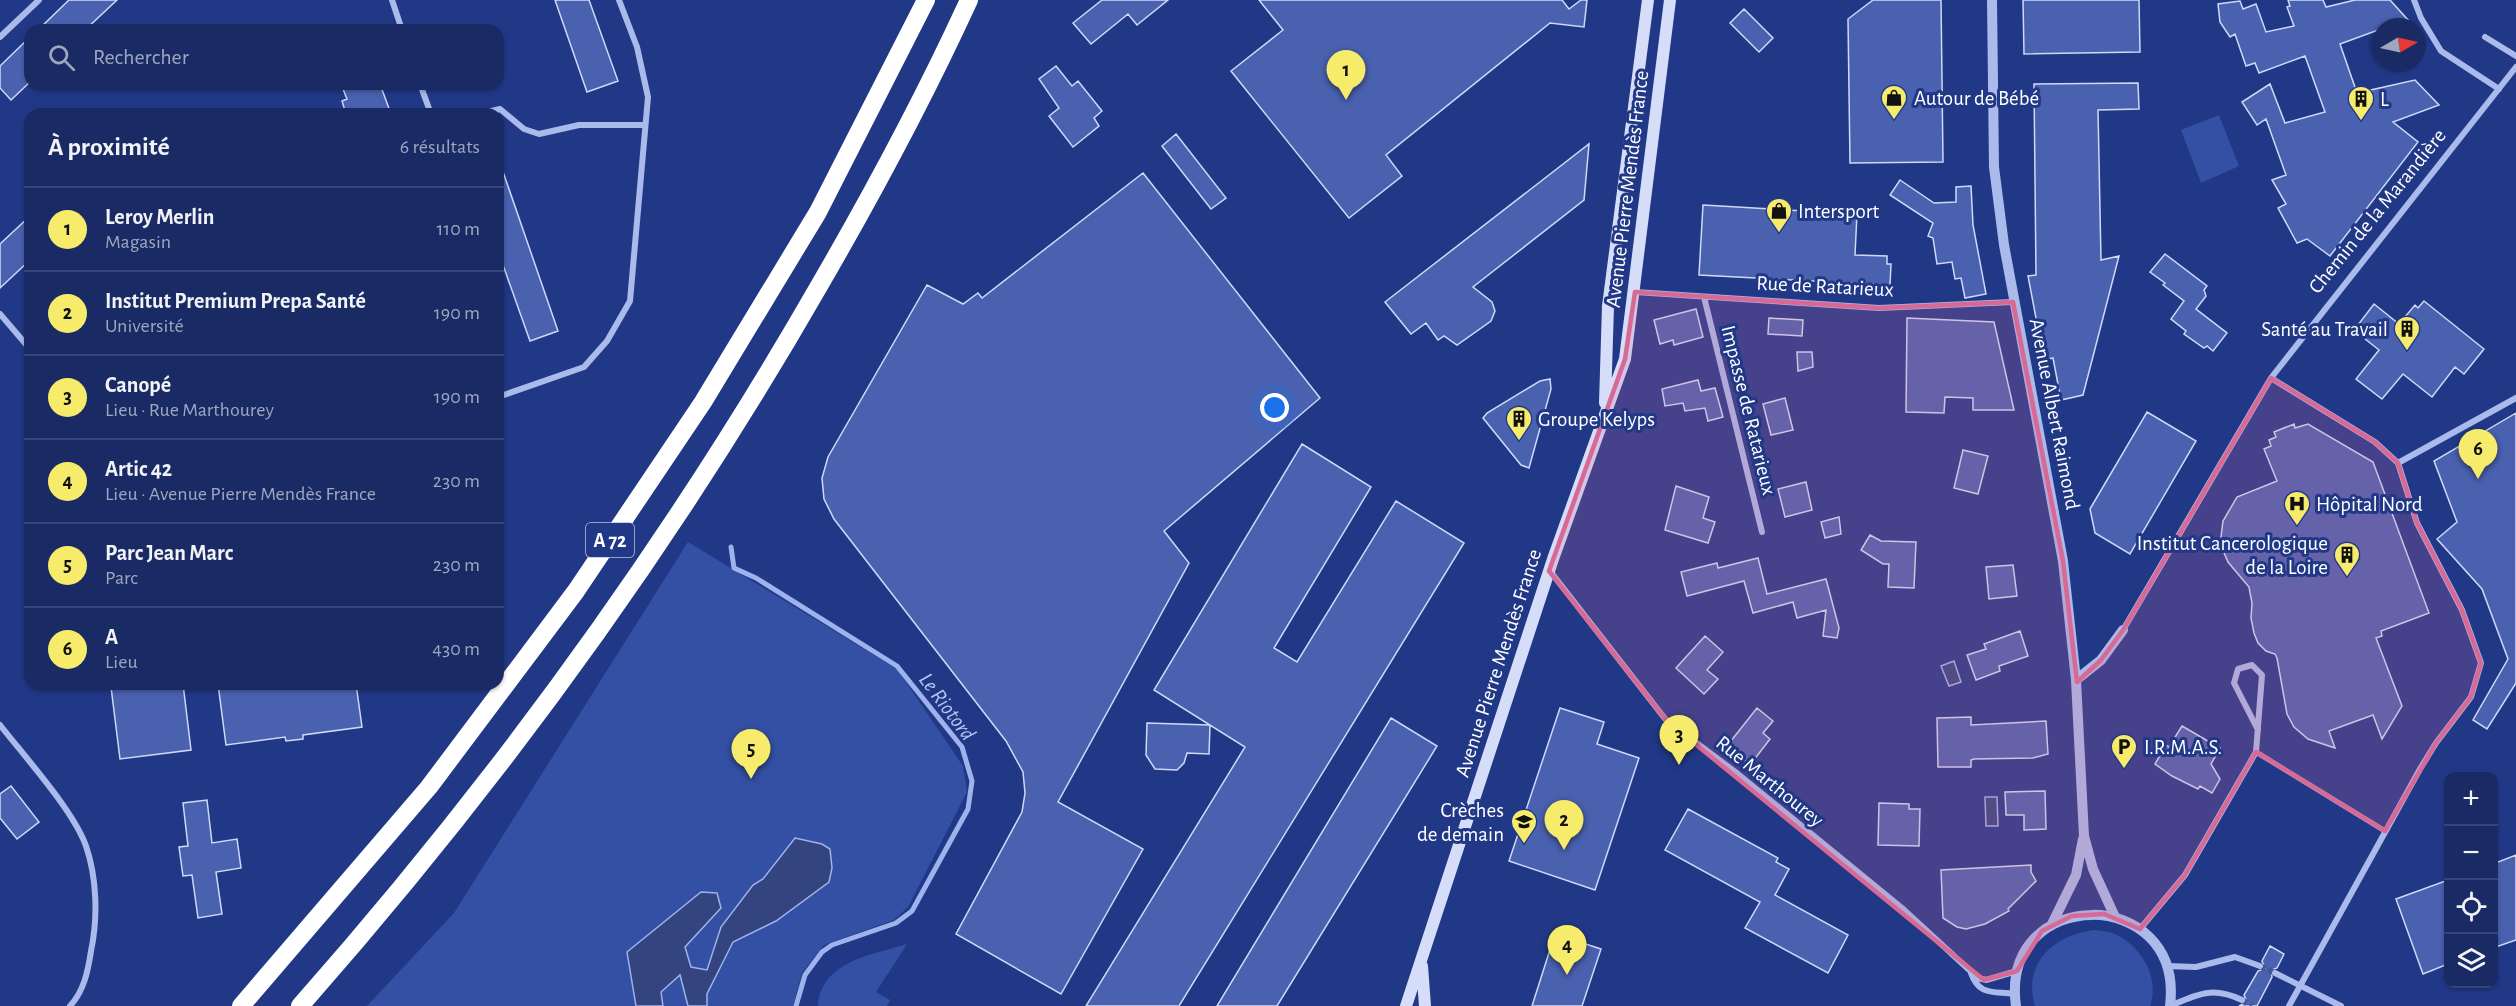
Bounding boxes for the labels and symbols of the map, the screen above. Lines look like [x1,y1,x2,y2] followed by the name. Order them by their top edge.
[2372,18,2426,72] north arrow
[1326,51,1366,100] pin: 1
[1603,69,1652,309] street label: Avenue Pierre Mendès France
[1879,83,1909,121] shop icon: Autour de Bébé
[2346,84,2376,122] building icon: L
[1914,88,2039,109] place label: Autour de Bébé
[2380,89,2389,110] place label: L
[2305,125,2450,298] street label: Chemin de la Marandière
[1764,196,1794,234] shop icon: Intersport
[1798,201,1879,222] place label: Intersport
[1756,272,1894,301] street label: Rue de Ratarieux
[2392,314,2422,352] building icon: Santé au Travail
[2026,317,2083,511] street label: Avenue Albert Raimond
[2261,319,2388,340] place label: Santé au Travail
[1717,323,1780,497] street label: Impasse de Ratarieux
[1260,393,1289,422] your location
[1504,404,1534,442] building icon: Groupe Kelyps
[1538,409,1655,430] place label: Groupe Kelyps
[2458,430,2498,479] pin: 6
[2282,489,2312,527] hospital icon: Hôpital Nord
[2316,494,2423,515] place label: Hôpital Nord
[586,523,634,557] road number: A 72
[2137,533,2328,578] place label: Institut Cancerologique de la Loire
[2332,540,2362,578] building icon: Institut Cancerologique de la Loire
[1452,546,1545,780] street label: Avenue Pierre Mendès France
[915,669,980,745] water label: Le Riotord
[1660,716,1698,765] pin: 3
[732,730,771,779] pin: 5
[1712,732,1827,831] street label: Rue Marthourey
[2109,732,2139,770] parking icon: I.R.M.A.S.
[2144,737,2222,758] place label: I.R.M.A.S.
[1417,800,1504,845] place label: Crèches de demain
[1544,800,1584,850] pin: 2
[1509,807,1539,845] school or university icon: Crèches de demain
[1548,926,1586,975] pin: 4

